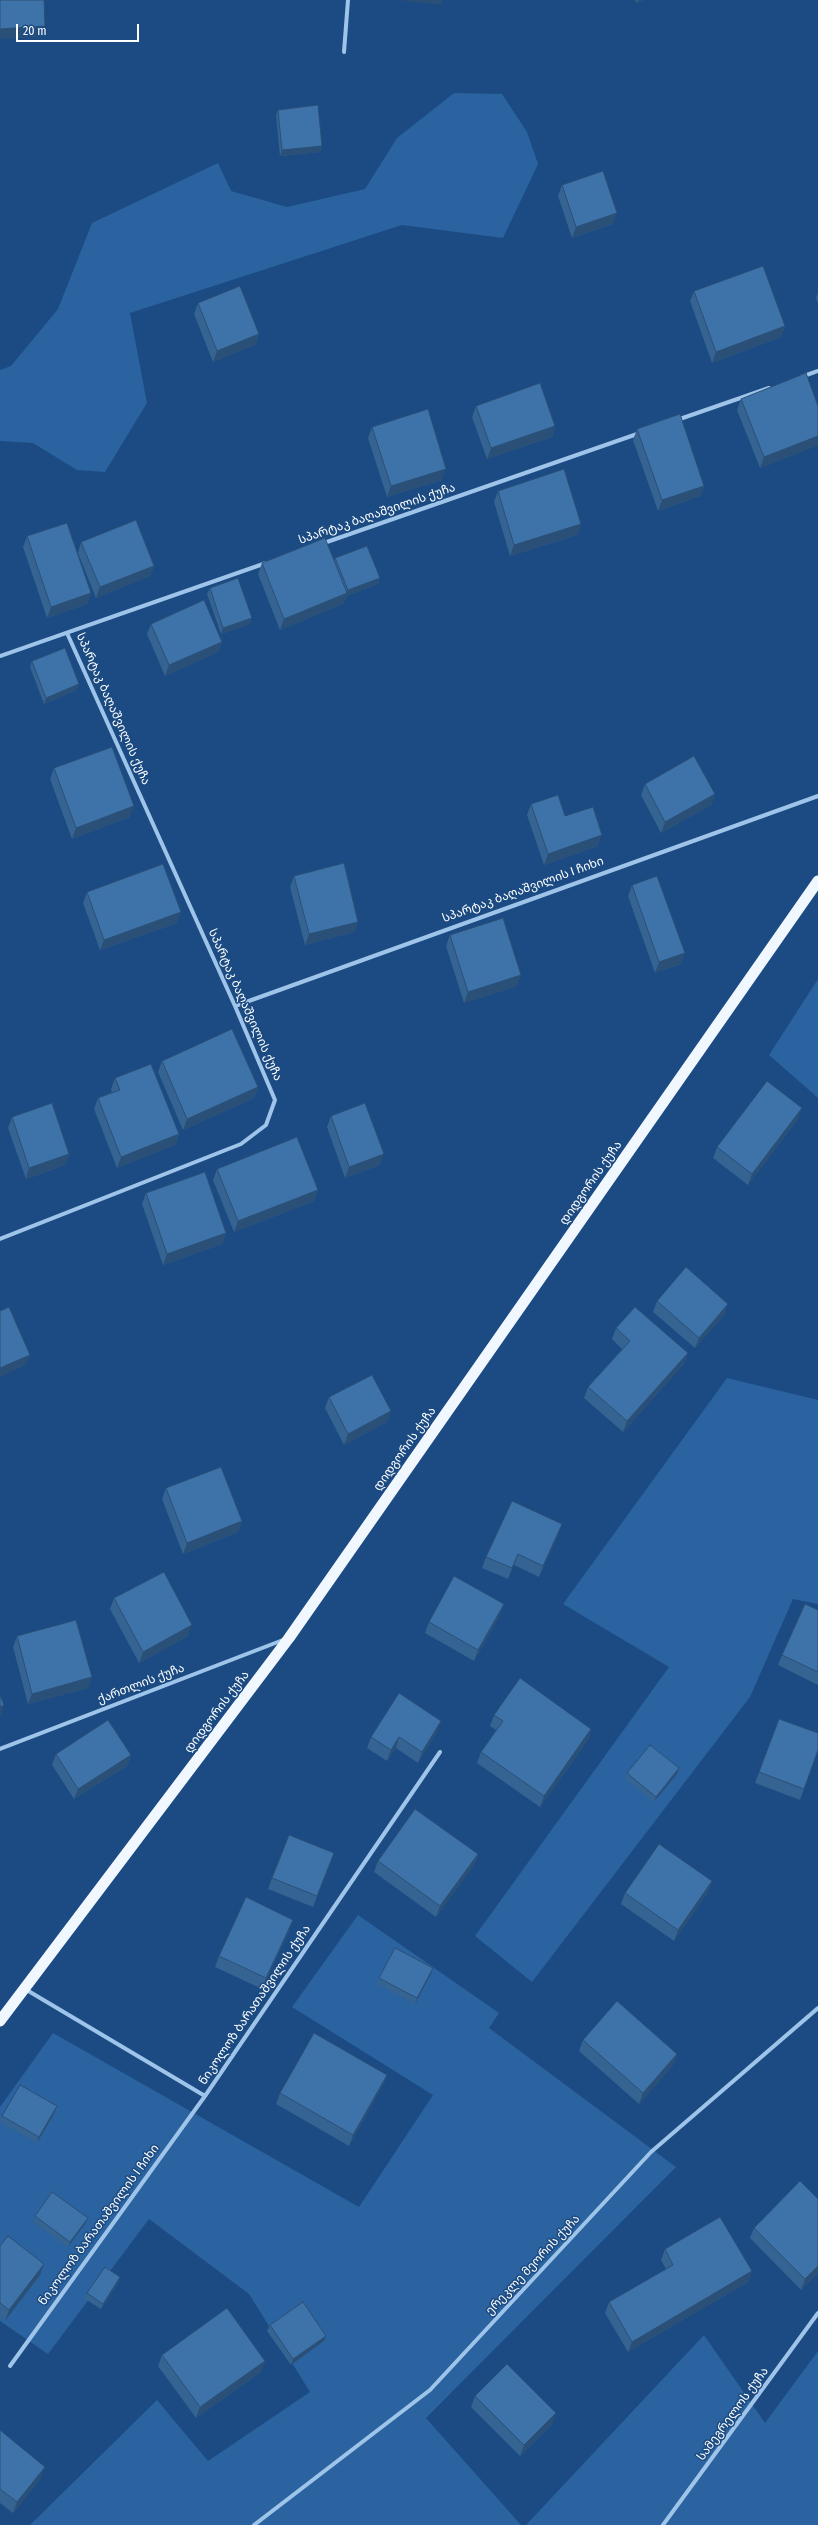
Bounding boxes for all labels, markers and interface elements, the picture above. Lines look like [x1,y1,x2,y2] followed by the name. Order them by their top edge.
[18,16,141,42] scale bar
[23,24,47,38] text: 20 m
[297,480,457,548] street label: სპარტაკ ბაღაშვილის ქუჩა
[73,631,153,787] street label: სპარტაკ ბაღაშვილის ქუჩა
[440,854,606,926] street label: სპარტაკ ბაღაშვილის I ჩიხი
[205,927,285,1083] street label: სპარტაკ ბაღაშვილის ქუჩა
[557,1138,625,1228] street label: დიდგორის ქუჩა
[371,1404,439,1494] street label: დიდგორის ქუჩა
[96,1661,186,1707] street label: ქართლის ქუჩა
[181,1668,253,1756] street label: დიდგორის ქუჩა
[196,1922,314,2088] street label: ნიკოლოზ ბარათაშვილის ქუჩა
[36,2142,162,2308] street label: ნიკოლოზ ბარათაშვილის I ჩიხი
[483,2212,583,2318] street label: ერეკლე მეორის ქუჩა
[694,2364,772,2464] street label: სამეგრელოს ქუჩა

